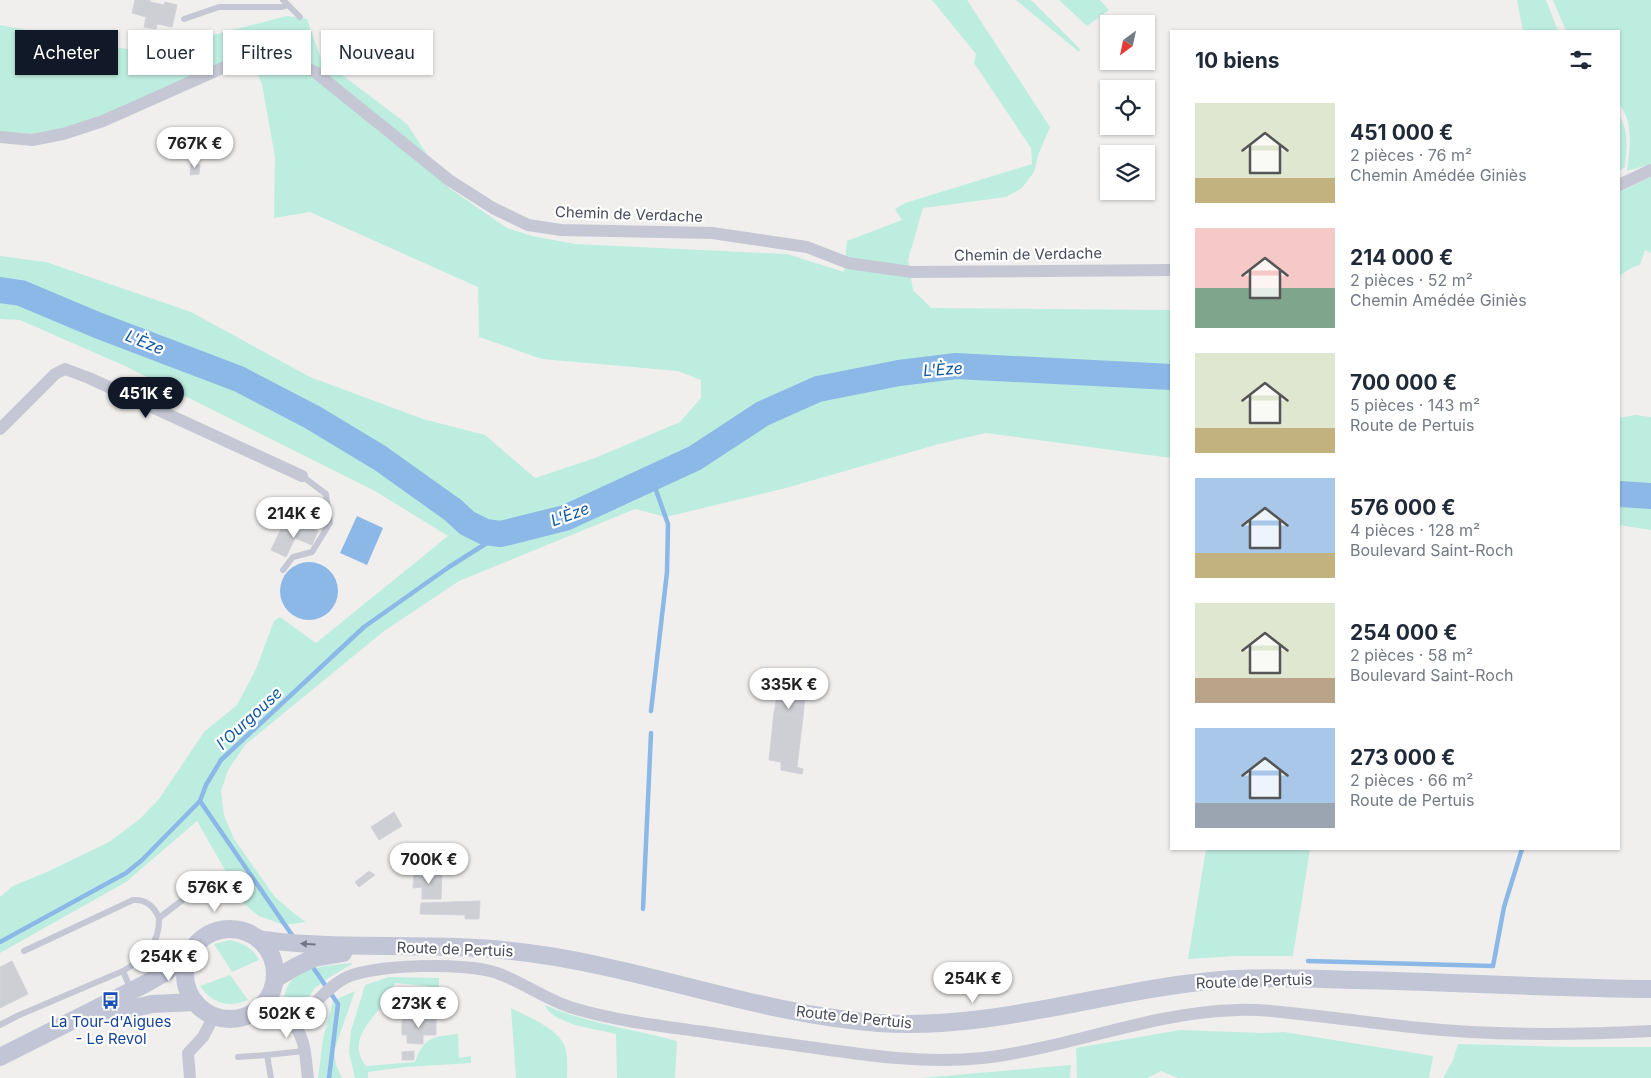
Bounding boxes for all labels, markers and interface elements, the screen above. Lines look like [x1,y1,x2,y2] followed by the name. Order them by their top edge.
[1100,15,1155,70] north arrow
[1100,15,1155,200] map controls
[15,30,118,75] chip: Acheter
[128,30,213,75] chip: Louer
[223,30,311,75] chip: Filtres
[321,30,433,75] chip: Nouveau
[1567,46,1595,74] icon: filters
[1195,48,1279,73] text: 10 biens
[1100,80,1155,135] button: locate
[1350,120,1453,145] text: 451 000 €
[1235,123,1295,183] icon: home
[154,126,236,169] pin: 767K €
[168,133,223,153] text: 767K €
[1100,145,1155,200] button: layers
[1350,145,1472,165] text: 2 pièces · 76 m²
[1350,165,1527,185] text: Chemin Amédée Giniès
[555,202,703,226] street label: Chemin de Verdache
[954,243,1102,265] street label: Chemin de Verdache
[1350,245,1453,270] text: 214 000 €
[1235,248,1295,308] icon: home
[1350,270,1473,290] text: 2 pièces · 52 m²
[1350,290,1527,310] text: Chemin Amédée Giniès
[123,325,167,359] water label: L'Èze
[922,358,964,380] water label: L'Èze
[1350,370,1457,395] text: 700 000 €
[1235,373,1295,433] icon: home
[105,376,187,419] pin: 451K €
[119,383,173,403] text: 451K €
[1350,395,1480,415] text: 5 pièces · 143 m²
[1350,415,1474,435] text: Route de Pertuis
[1350,495,1456,520] text: 576 000 €
[253,496,335,539] pin: 214K €
[548,498,592,530] water label: L'Èze
[1235,498,1295,558] icon: home
[267,503,321,523] text: 214K €
[1350,520,1480,540] text: 4 pièces · 128 m²
[1350,540,1513,560] text: Boulevard Saint-Roch
[1350,620,1458,645] text: 254 000 €
[1235,623,1295,683] icon: home
[1350,645,1473,665] text: 2 pièces · 58 m²
[1350,665,1513,685] text: Boulevard Saint-Roch
[748,668,830,710] pin: 335K €
[760,674,818,694] text: 335K €
[212,682,286,754] water label: l'Ourgouse
[1350,745,1455,770] text: 273 000 €
[1235,748,1295,808] icon: home
[1350,770,1473,790] text: 2 pièces · 66 m²
[1350,790,1474,810] text: Route de Pertuis
[388,842,470,885] pin: 700K €
[401,849,457,869] text: 700K €
[174,870,256,913] pin: 576K €
[187,877,243,897] text: 576K €
[396,937,514,961] street label: Route de Pertuis
[300,939,316,947] one-way arrow
[128,940,210,982] pin: 254K €
[140,946,198,966] text: 254K €
[932,962,1014,1004] pin: 254K €
[944,968,1002,988] text: 254K €
[1195,969,1313,993] street label: Route de Pertuis
[378,986,460,1029] pin: 273K €
[101,990,121,1010] bus stop icon: La Tour-d'Aigues - Le Revol
[391,993,447,1013] text: 273K €
[246,996,328,1039] pin: 502K €
[795,1001,913,1033] street label: Route de Pertuis
[258,1003,316,1023] text: 502K €
[51,1012,171,1048] place label: La Tour-d'Aigues - Le Revol

